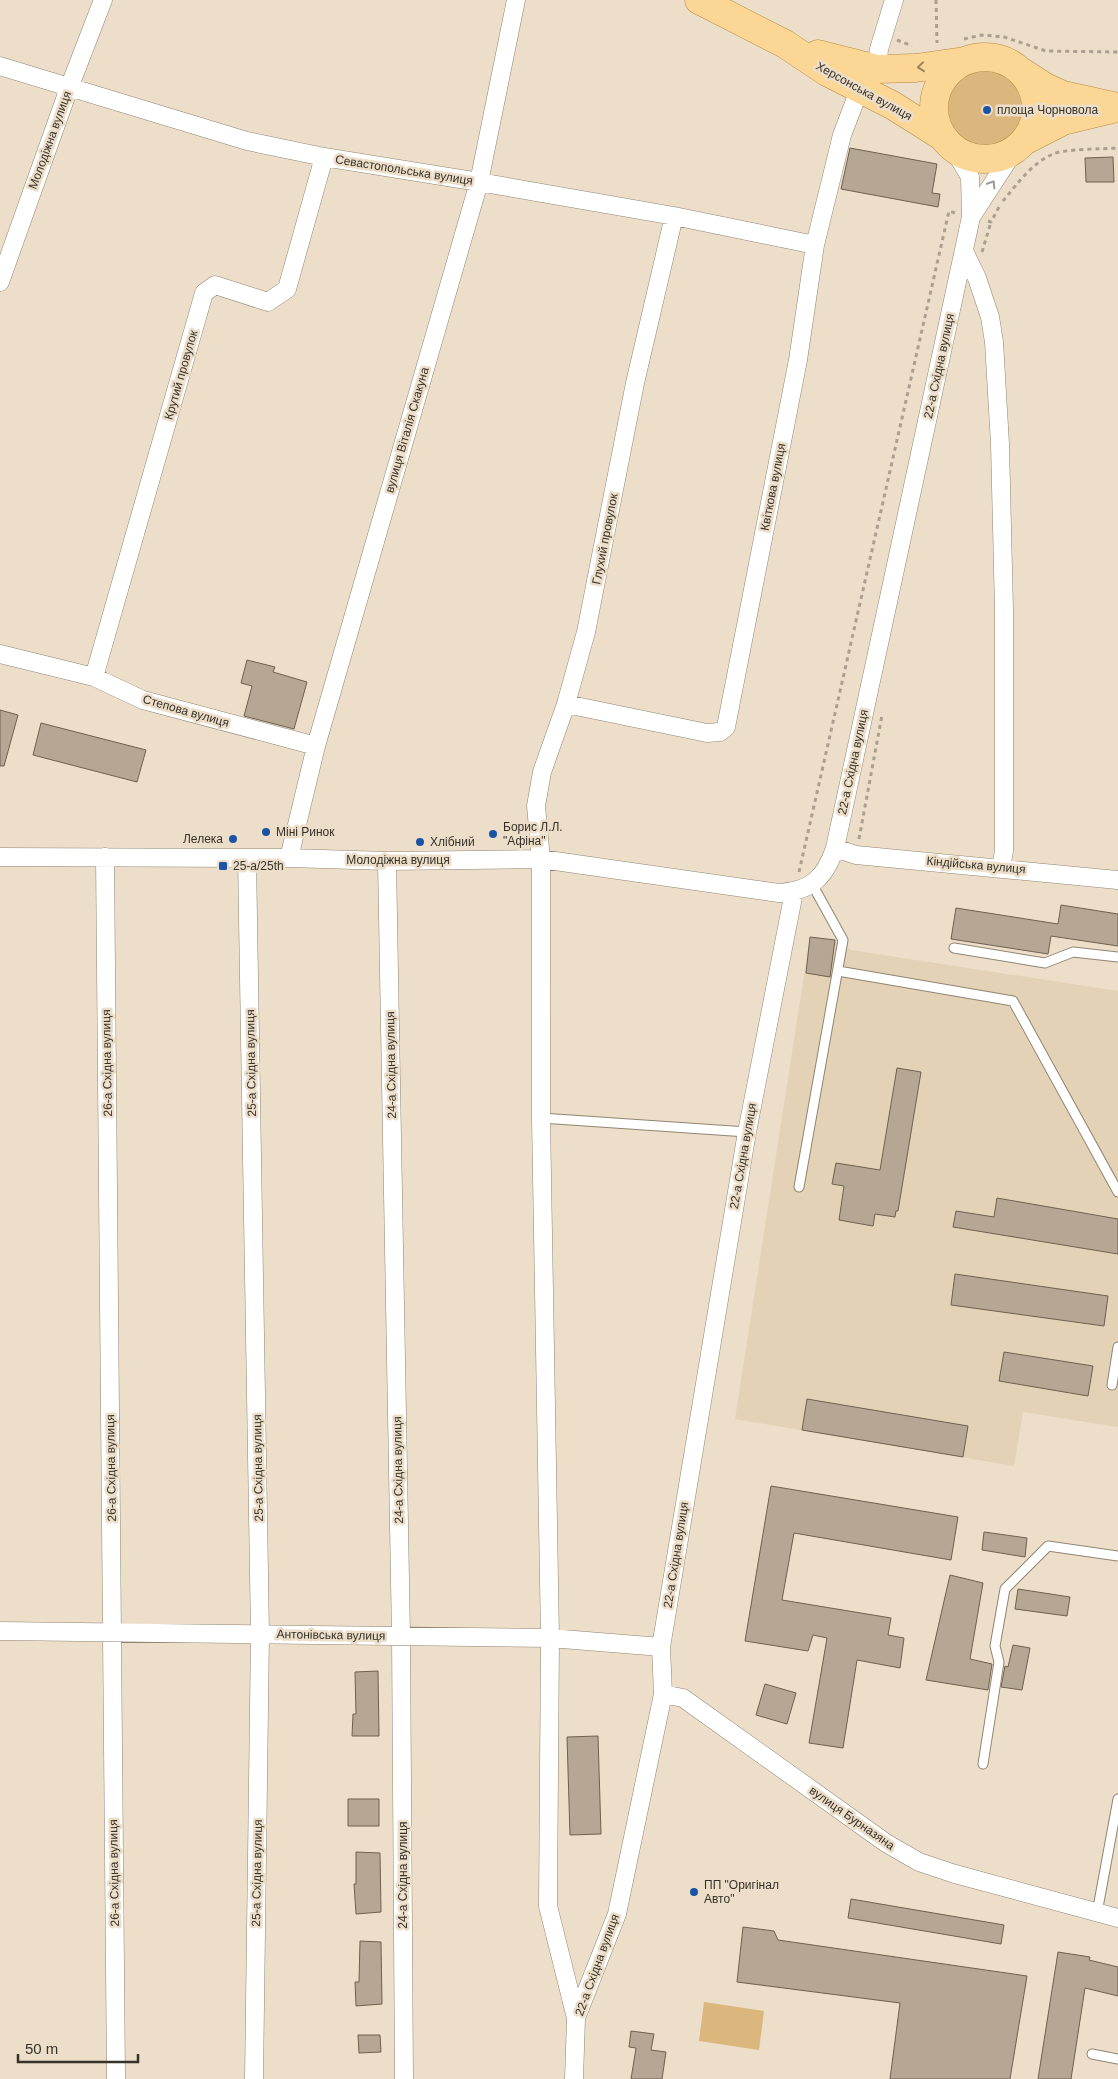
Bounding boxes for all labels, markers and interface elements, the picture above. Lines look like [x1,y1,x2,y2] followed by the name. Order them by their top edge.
[814,59,914,123] street label: Херсонська вулиця
[917,61,925,72] one-way arrow
[26,89,74,191] street label: Молодіжна вулиця
[997,103,1098,117] place label: площа Чорновола
[981,104,993,116] marker: площа Чорновола
[334,152,474,188] street label: Севастопольська вулиця
[986,180,996,189] one-way arrow
[921,312,957,420] street label: 22-а Східна вулиця
[162,328,201,421] street label: Крутий провулок
[382,365,432,494] street label: вулиця Віталія Скакуна
[758,442,788,532] street label: Квіткова вулиця
[589,492,621,586] street label: Глухий провулок
[141,692,231,730] street label: Степова вулиця
[835,708,871,816] street label: 22-а Східна вулиця
[503,820,563,848] place label: Борис Л.Л. "Афіна"
[276,825,335,839] place label: Міні Ринок
[260,826,272,838] marker: Міні Ринок
[487,828,499,840] marker: Борис Л.Л. "Афіна"
[183,832,223,846] place label: Лелека
[227,833,239,845] marker: Лелека
[430,835,475,849] place label: Хлібний
[414,836,426,848] marker: Хлібний
[346,853,450,867] street label: Молодіжна вулиця
[926,854,1026,876] street label: Кіндійська вулиця
[233,859,284,873] place label: 25-а/25th
[217,860,229,872] marker: 25-а/25th
[99,1009,115,1117] street label: 26-а Східна вулиця
[243,1009,259,1117] street label: 25-а Східна вулиця
[383,1011,399,1119] street label: 24-а Східна вулиця
[727,1102,759,1210] street label: 22-а Східна вулиця
[103,1414,119,1522] street label: 26-а Східна вулиця
[250,1414,266,1522] street label: 25-а Східна вулиця
[390,1416,406,1524] street label: 24-а Східна вулиця
[661,1501,691,1609] street label: 22-а Східна вулиця
[276,1627,386,1643] street label: Антонівська вулиця
[807,1783,898,1853] street label: вулиця Бурназяна
[106,1819,122,1927] street label: 26-а Східна вулиця
[249,1819,265,1927] street label: 25-а Східна вулиця
[396,1821,410,1929] street label: 24-а Східна вулиця
[704,1878,779,1906] place label: ПП "Оригінал Авто"
[688,1886,700,1898] marker: ПП "Оригінал Авто"
[572,1912,622,2018] street label: 22-а Східна вулиця
[18,2032,138,2064] scale bar
[25,2040,58,2057] text: 50 m

